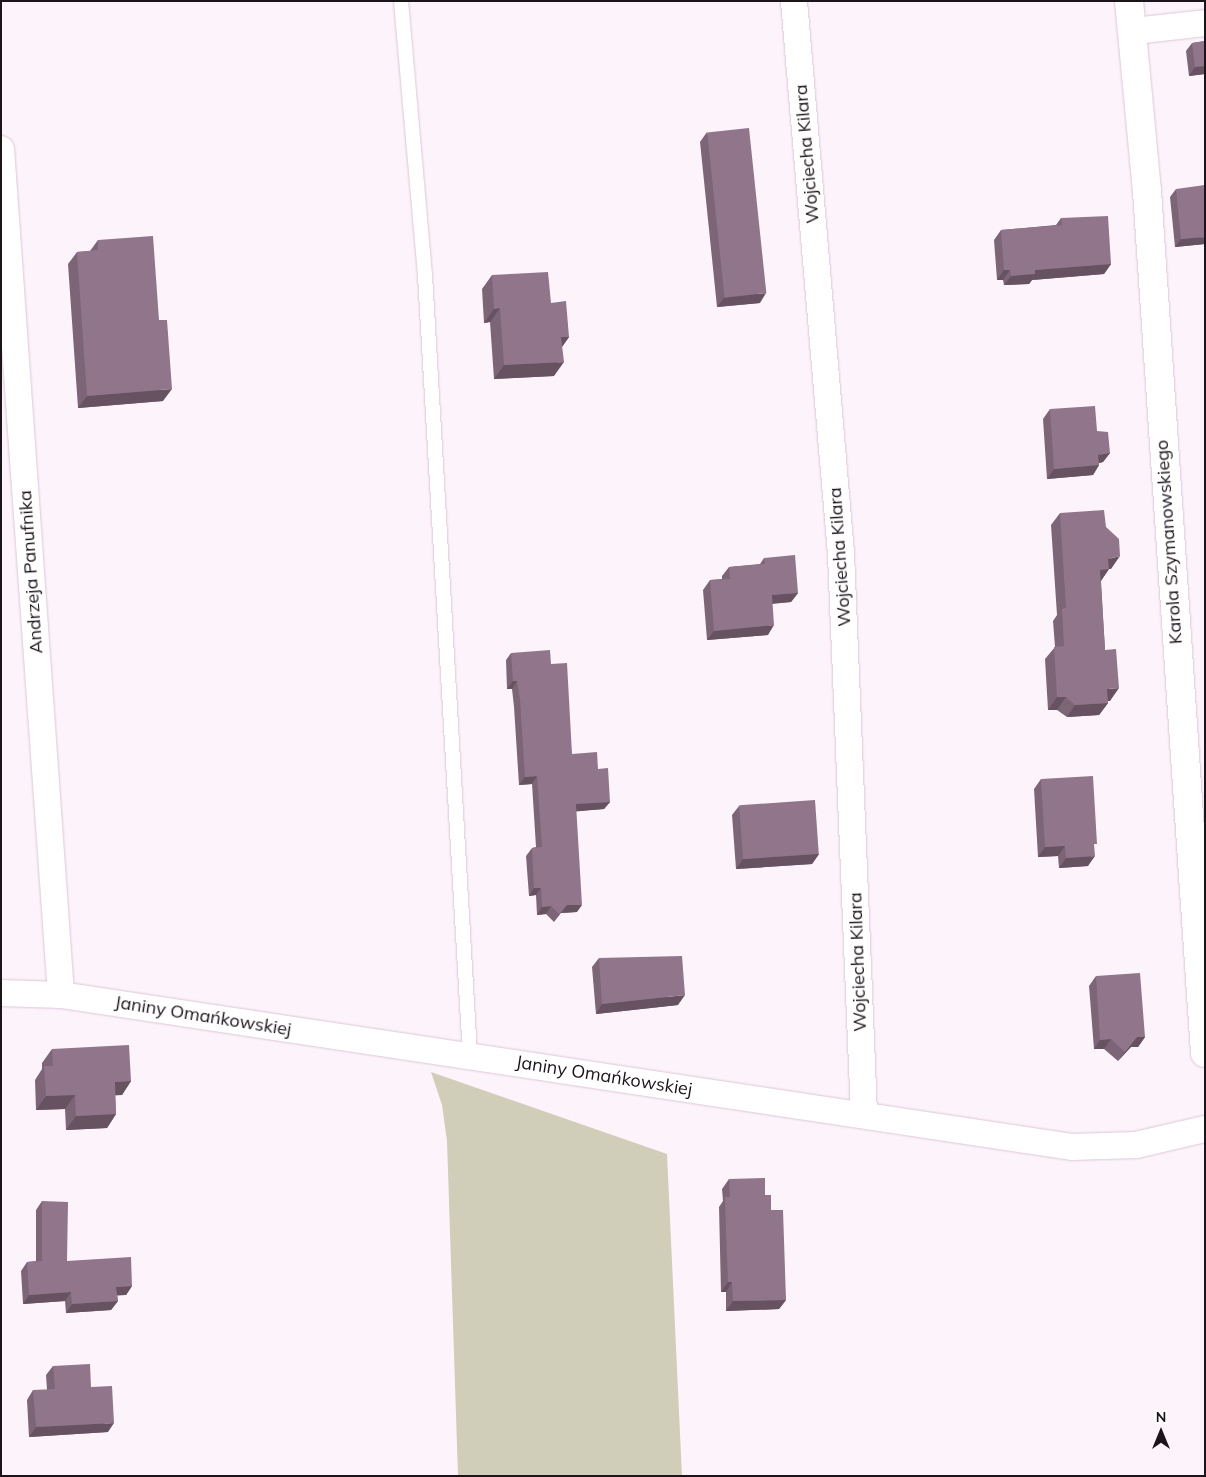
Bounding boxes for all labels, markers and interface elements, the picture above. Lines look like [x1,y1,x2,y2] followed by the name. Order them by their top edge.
[790,84,824,224] street label: Wojciecha Kilara
[1151,439,1187,645] street label: Karola Szymanowskiego
[824,487,856,627] street label: Wojciecha Kilara
[15,490,47,654] street label: Andrzeja Panufnika
[845,892,871,1032] street label: Wojciecha Kilara
[113,991,293,1041] street label: Janiny Omańkowskiej
[514,1051,694,1101] street label: Janiny Omańkowskiej
[1136,1407,1186,1457] north arrow
[1156,1408,1166,1426] text: N

